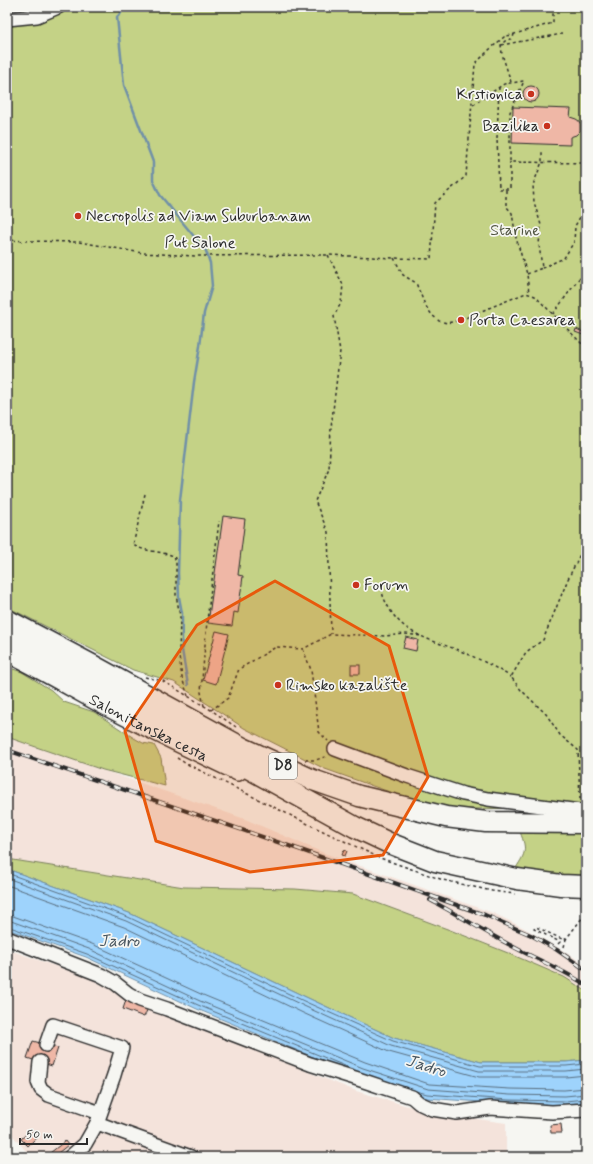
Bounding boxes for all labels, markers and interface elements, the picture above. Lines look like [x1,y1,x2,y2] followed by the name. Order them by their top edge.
[457,84,523,105] place label: Krstionica
[526,89,536,99] marker: Krstionica
[482,116,539,137] place label: Bazilika
[542,121,552,131] marker: Bazilika
[86,206,311,227] place label: Necropolis ad Viam Suburbanam
[73,211,83,221] marker: Necropolis ad Viam Suburbanam
[490,220,540,241] park label: Starine
[164,232,236,254] street label: Put Salone
[469,310,576,331] place label: Porta Caesarea
[456,315,466,325] marker: Porta Caesarea
[364,575,409,596] place label: Forum
[351,580,361,590] marker: Forum
[286,675,408,696] place label: Rimsko kazalište
[273,680,283,690] marker: Rimsko kazalište
[85,689,211,767] street label: Salonitanska cesta
[269,753,297,779] road number: D8
[99,930,140,952] water label: Jadro
[403,1050,449,1083] water label: Jadro
[20,1120,87,1146] scale bar
[26,1127,53,1143] text: 50 m

